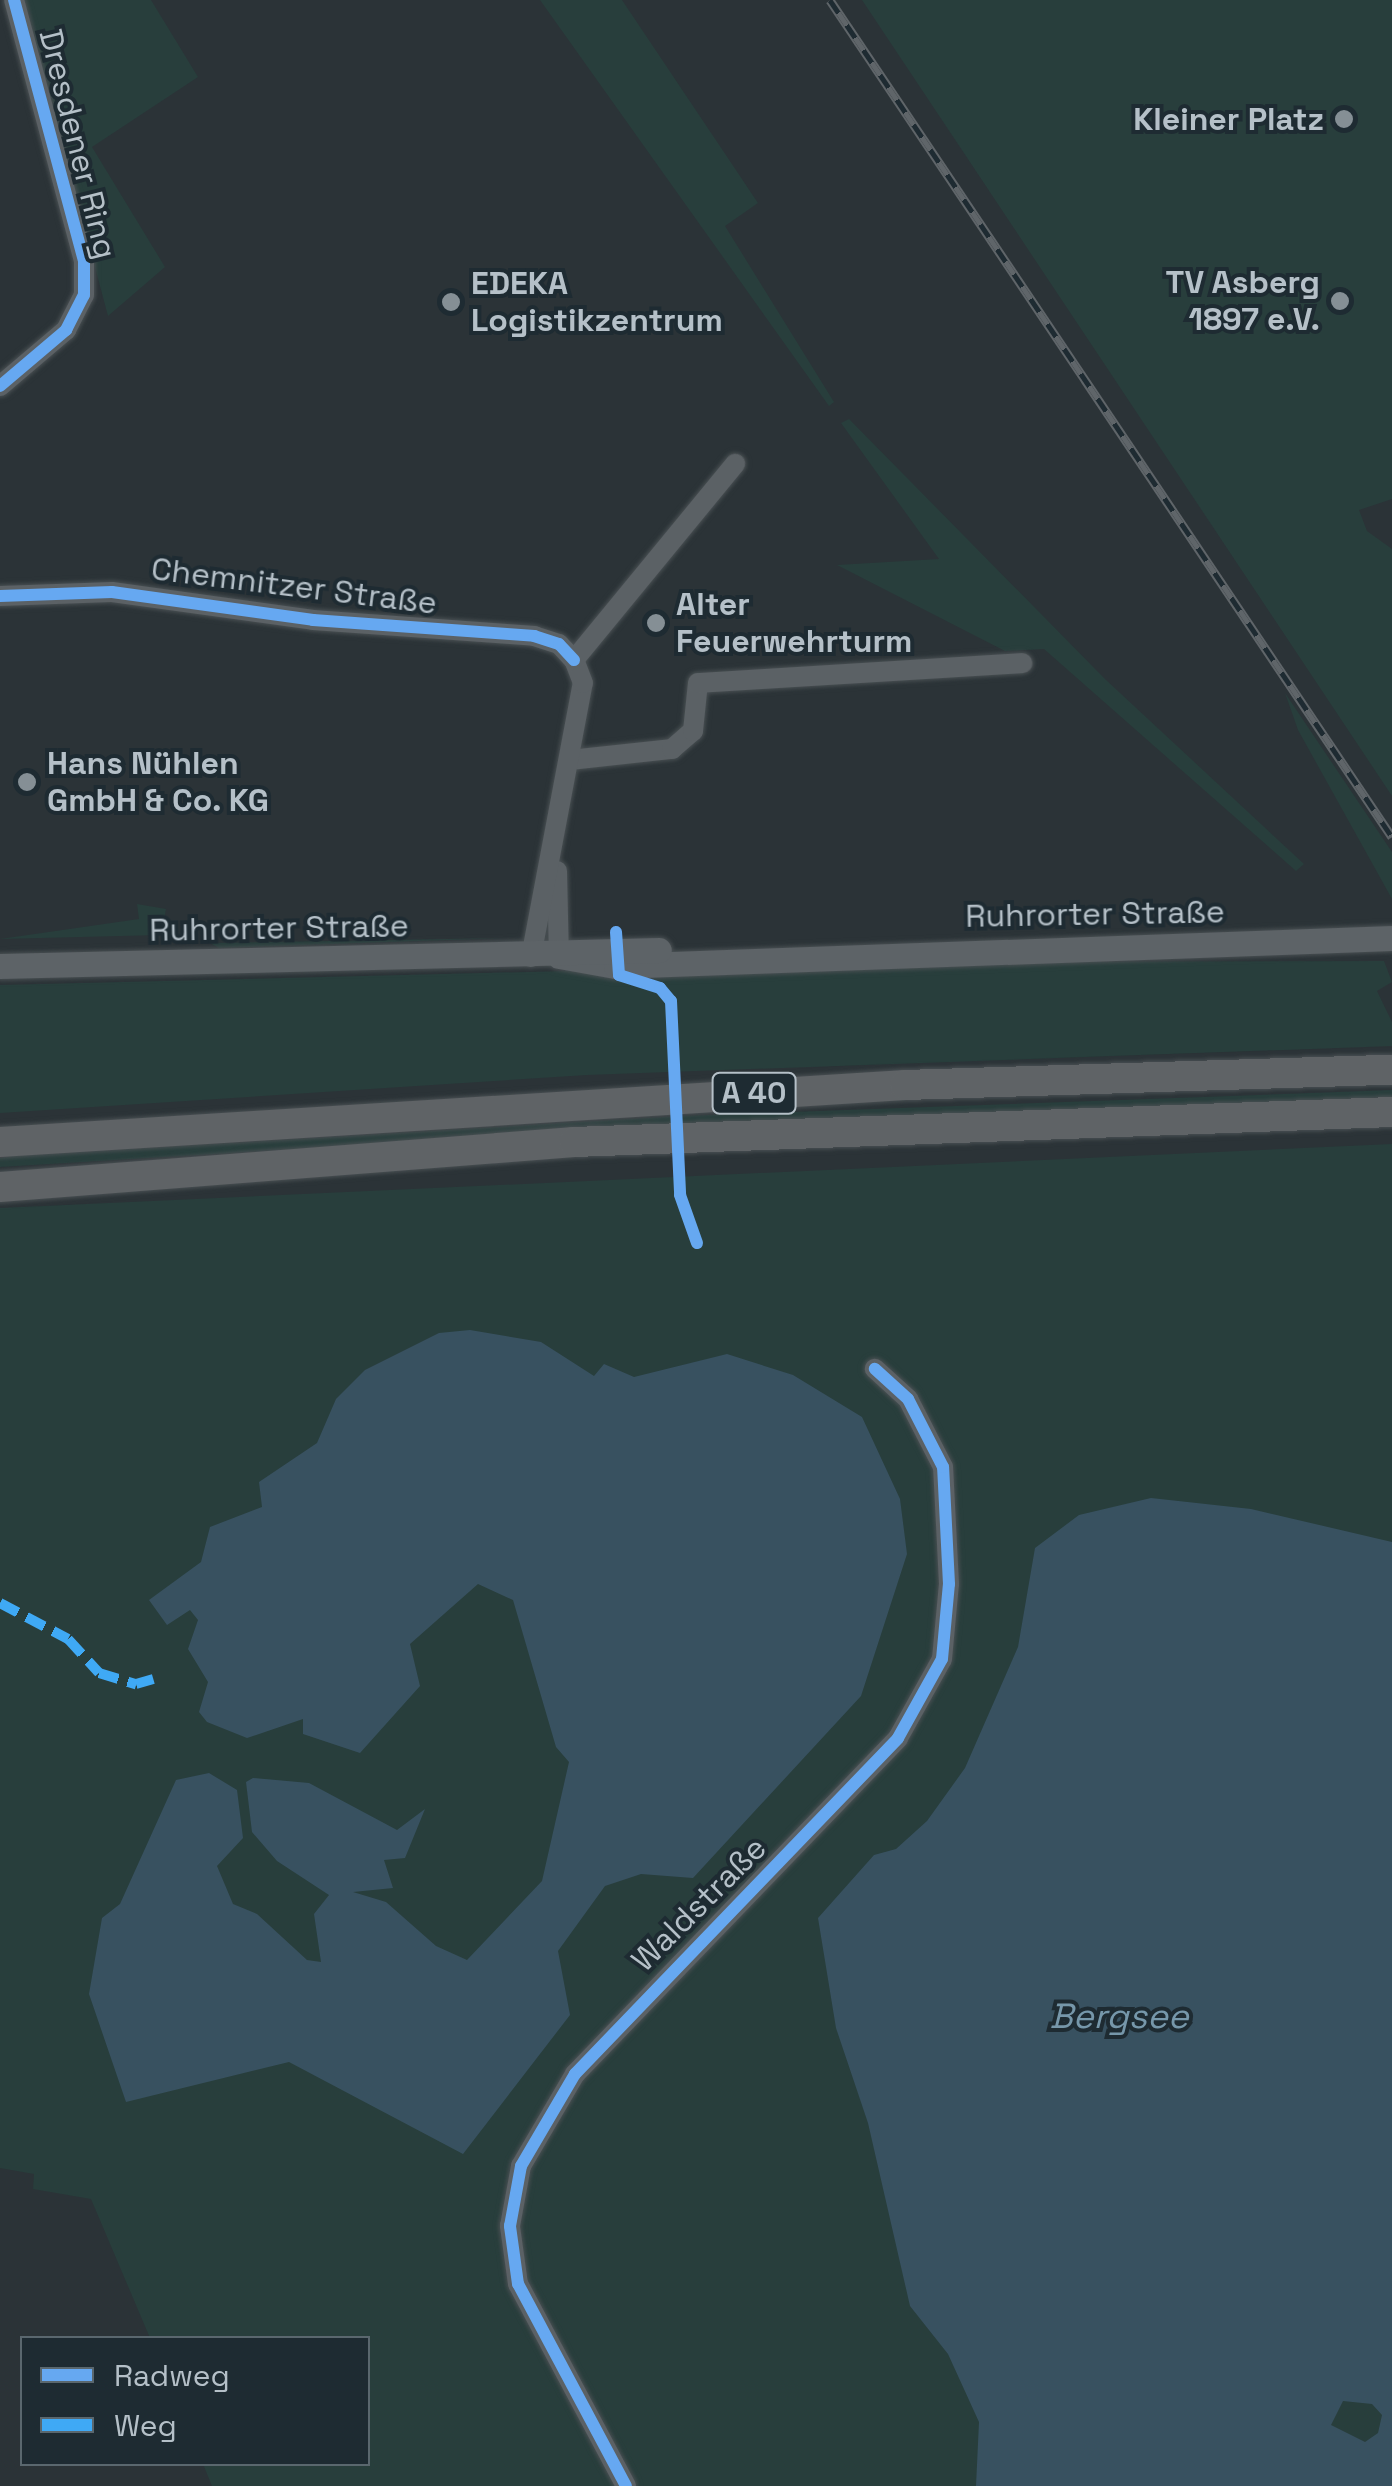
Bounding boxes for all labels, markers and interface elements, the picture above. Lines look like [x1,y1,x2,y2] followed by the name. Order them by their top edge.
[31,25,125,263] street label: Dresdener Ring
[1133,100,1324,138] place label: Kleiner Platz
[1333,108,1355,130] marker: Kleiner Platz
[1165,264,1320,339] place label: TV Asberg 1897 e.V.
[471,265,723,340] place label: EDEKA Logistikzentrum
[1329,290,1351,312] marker: TV Asberg 1897 e.V.
[440,291,462,313] marker: EDEKA Logistikzentrum
[149,549,439,623] street label: Chemnitzer Straße
[676,586,912,661] place label: Alter Feuerwehrturm
[645,612,667,634] marker: Alter Feuerwehrturm
[47,745,270,820] place label: Hans Nühlen GmbH & Co. KG
[16,771,38,793] marker: Hans Nühlen GmbH & Co. KG
[965,893,1225,935] street label: Ruhrorter Straße
[149,907,409,949] street label: Ruhrorter Straße
[709,1068,799,1118] road number: A 40
[624,1829,774,1979] street label: Waldstraße
[1050,1995,1188,2037] water label: Bergsee
[20,2336,370,2466] legend
[114,2356,230,2395] text: Radweg
[114,2406,177,2445] text: Weg

